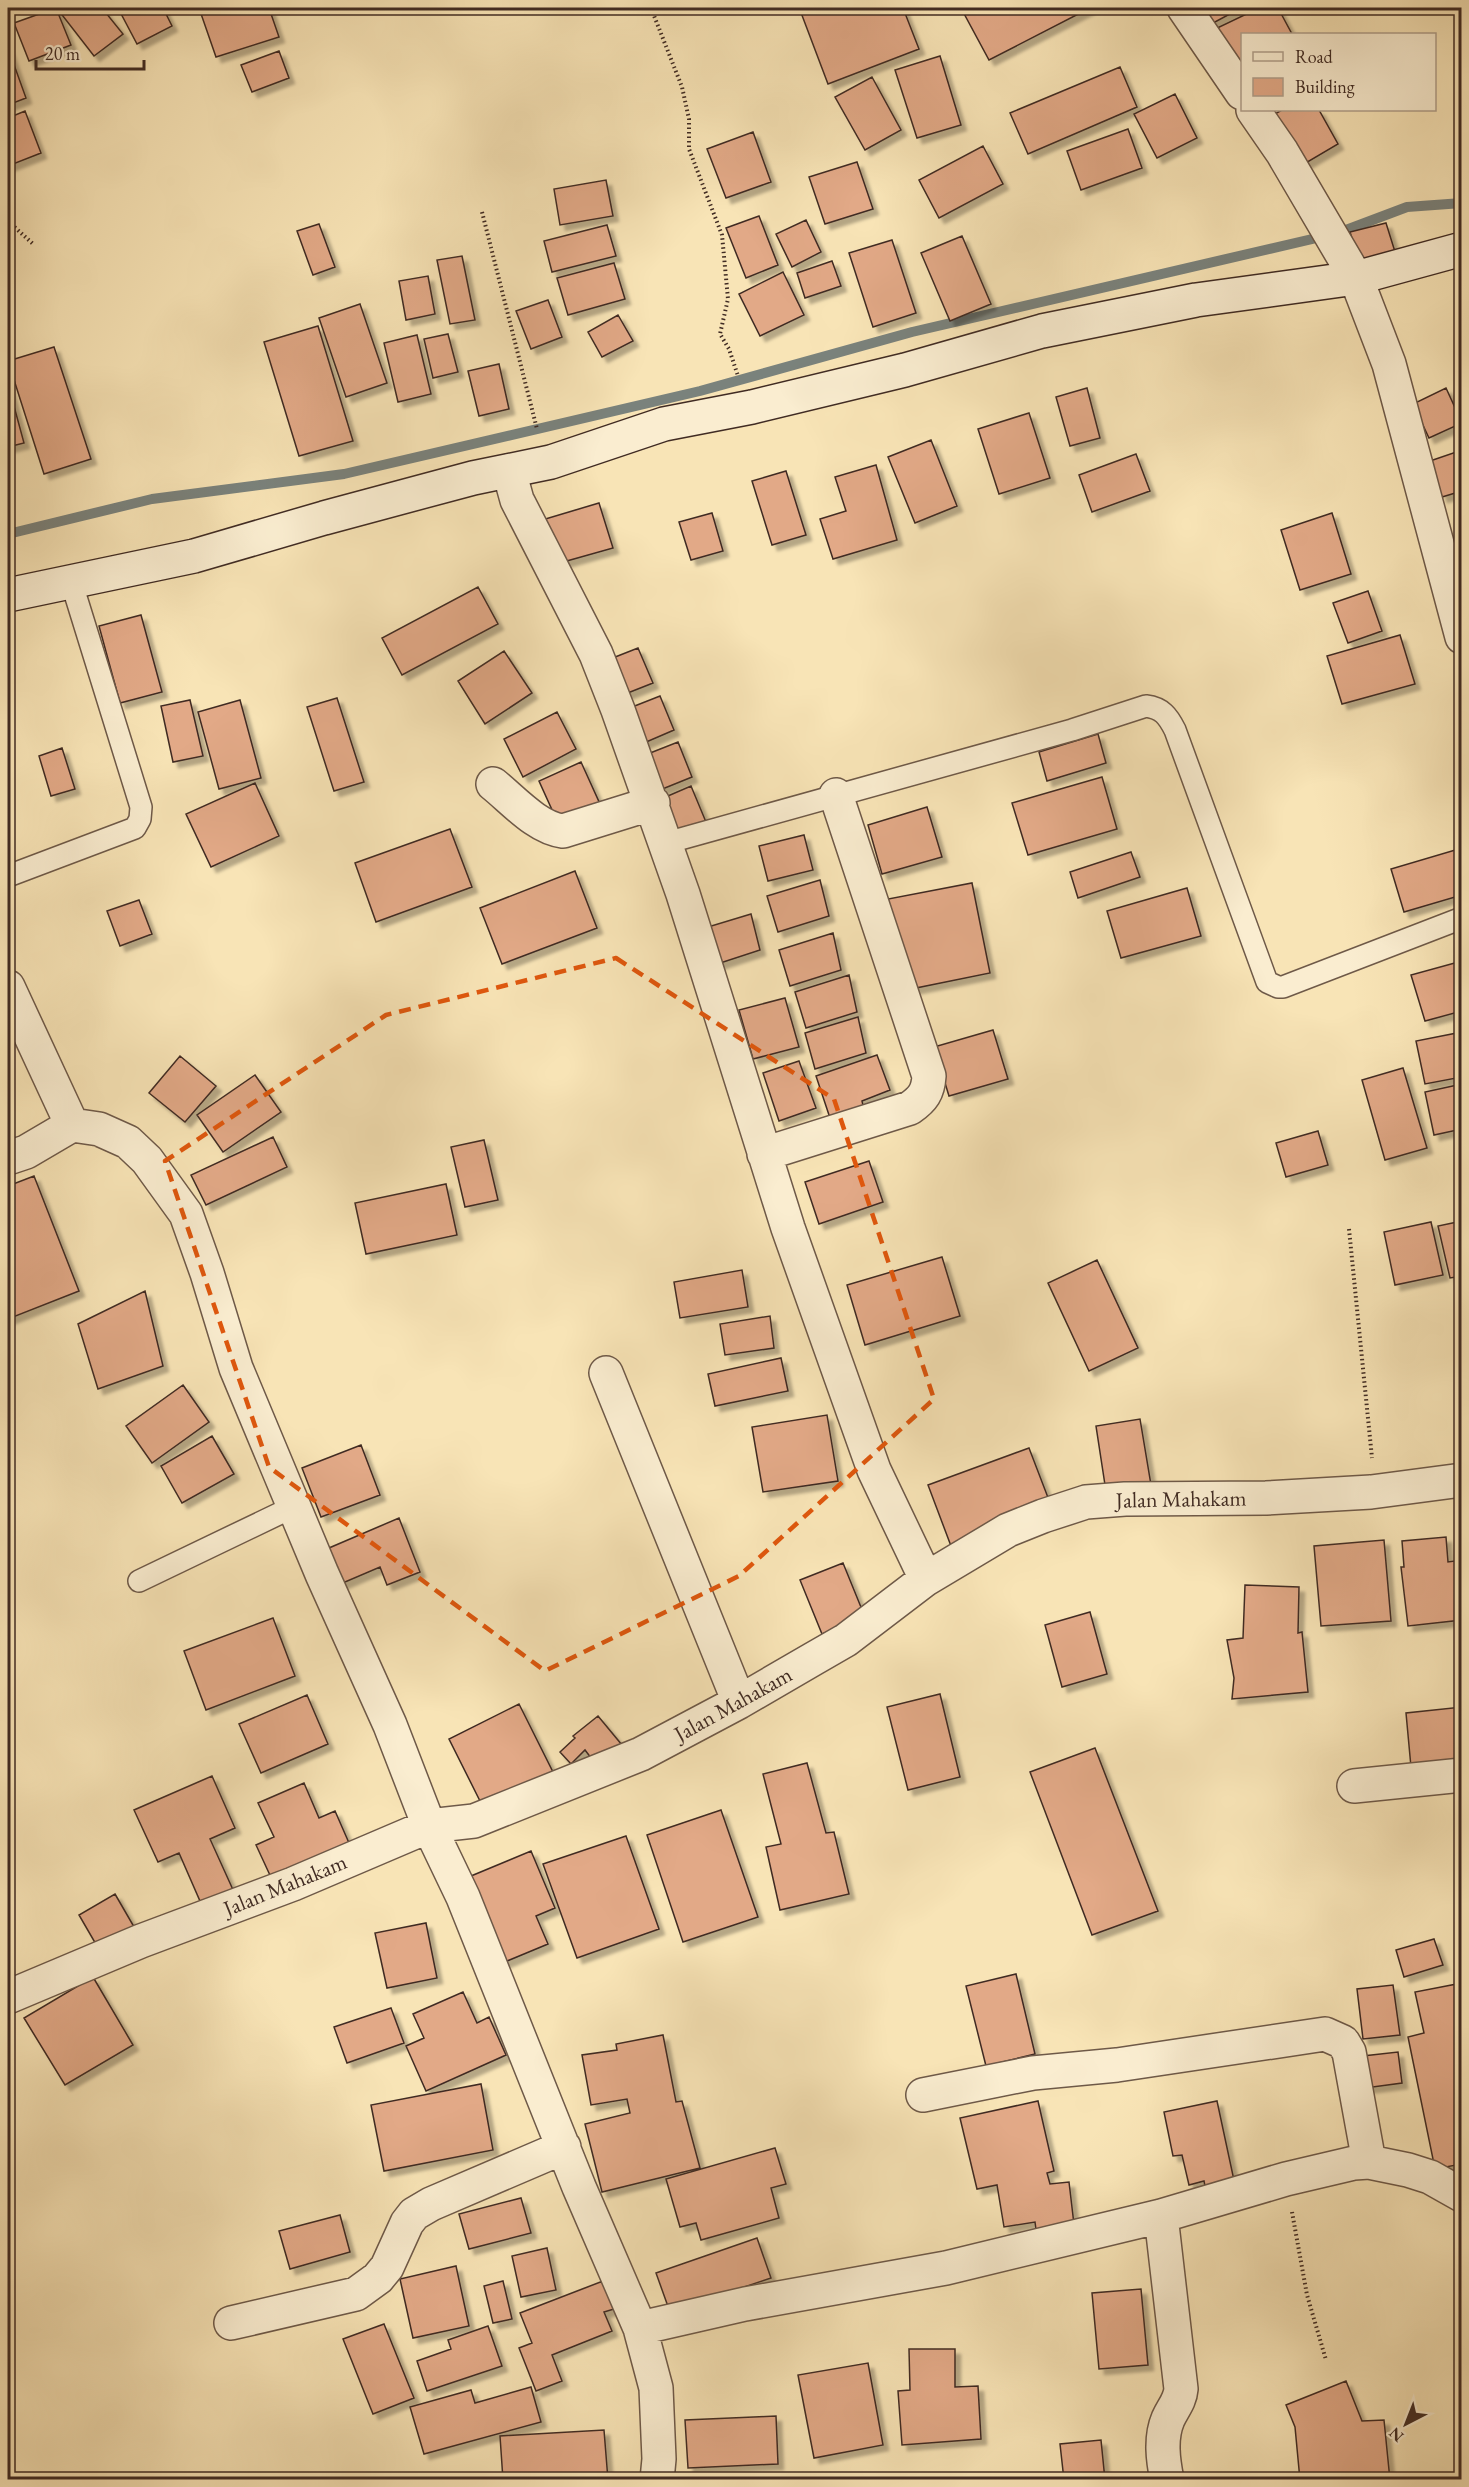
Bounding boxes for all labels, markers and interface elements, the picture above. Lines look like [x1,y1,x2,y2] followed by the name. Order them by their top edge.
[36,33,144,71] scale bar
[1241,33,1436,111] legend
[45,42,80,65] text: 20 m
[1295,45,1334,68] text: Road
[1295,75,1355,98] text: Building
[1113,1483,1247,1515] street label: Jalan Mahakam
[667,1660,797,1749] street label: Jalan Mahakam
[217,1847,351,1924] street label: Jalan Mahakam
[1376,2394,1436,2454] north arrow
[1384,2423,1408,2447] text: N

